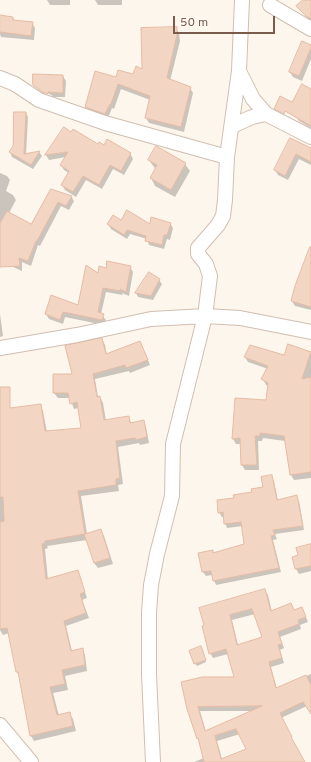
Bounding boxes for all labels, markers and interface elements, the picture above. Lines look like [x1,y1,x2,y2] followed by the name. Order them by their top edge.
[175,8,277,34] scale bar
[180,15,208,31] text: 50 m

